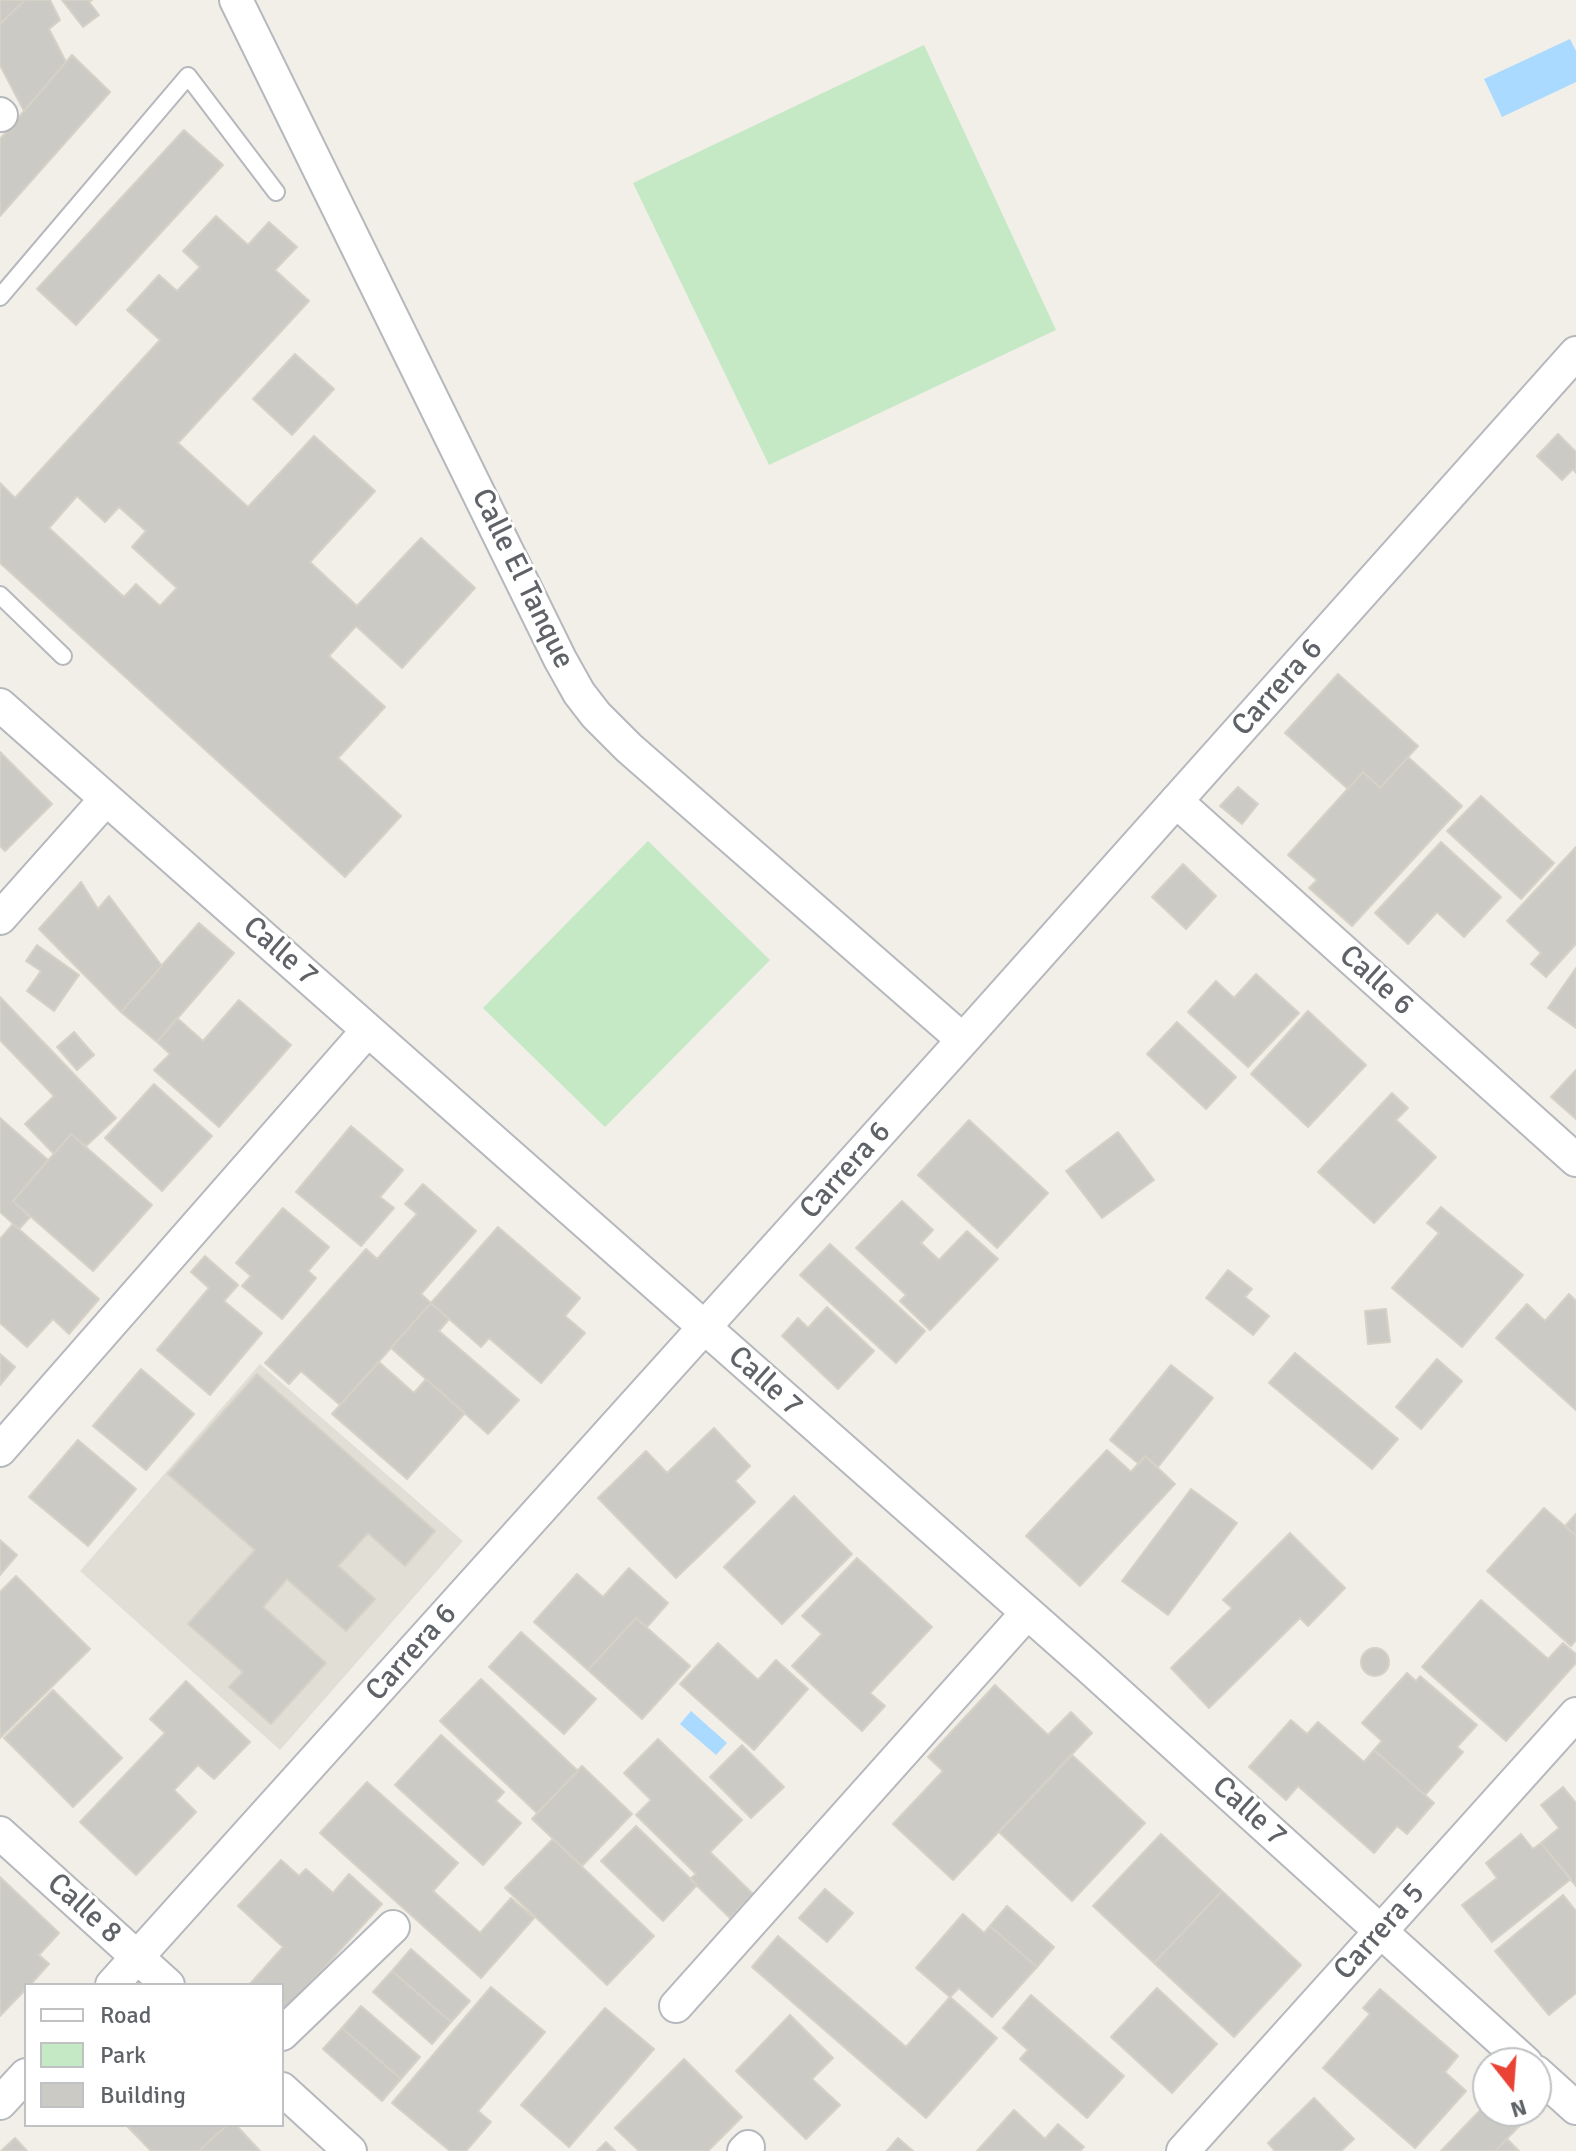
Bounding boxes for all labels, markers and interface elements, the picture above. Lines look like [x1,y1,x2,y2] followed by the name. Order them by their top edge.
[463,483,581,675] street label: Calle El Tanque
[1225,632,1331,744] street label: Carrera 6
[235,910,325,994] street label: Calle 7
[1331,938,1421,1024] street label: Calle 6
[793,1115,899,1227] street label: Carrera 6
[720,1339,810,1425] street label: Calle 7
[359,1597,465,1709] street label: Carrera 6
[1204,1769,1294,1855] street label: Calle 7
[39,1866,129,1952] street label: Calle 8
[1327,1876,1433,1988] street label: Carrera 5
[24,1983,284,2127] legend
[100,2000,151,2030] text: Road
[100,2040,146,2070] text: Park
[1472,2047,1552,2127] north arrow
[100,2080,186,2110] text: Building
[1507,2093,1530,2124] text: N

